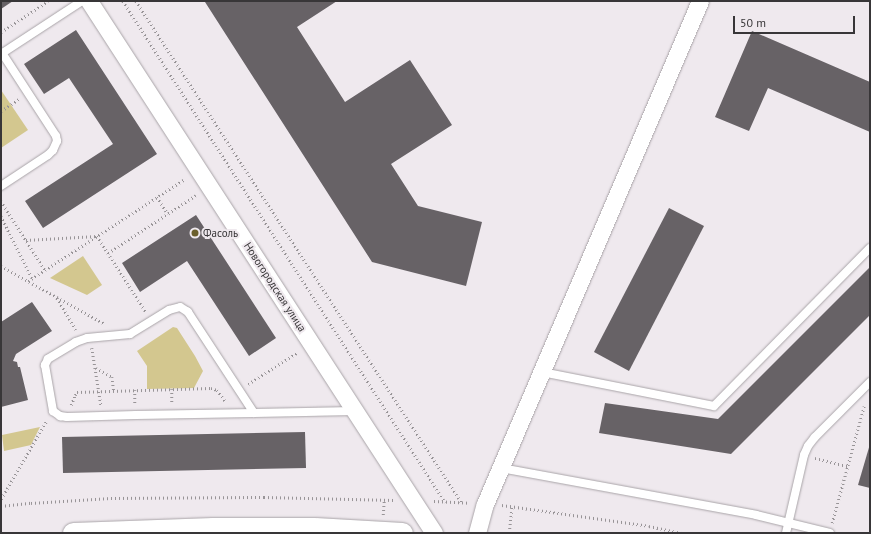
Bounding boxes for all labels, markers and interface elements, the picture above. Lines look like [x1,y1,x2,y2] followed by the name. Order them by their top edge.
[735,8,857,34] scale bar
[740,15,766,30] text: 50 m
[203,226,238,240] place label: Фасоль
[190,228,200,238] marker: Фасоль
[241,240,309,334] street label: Новогородская улица

